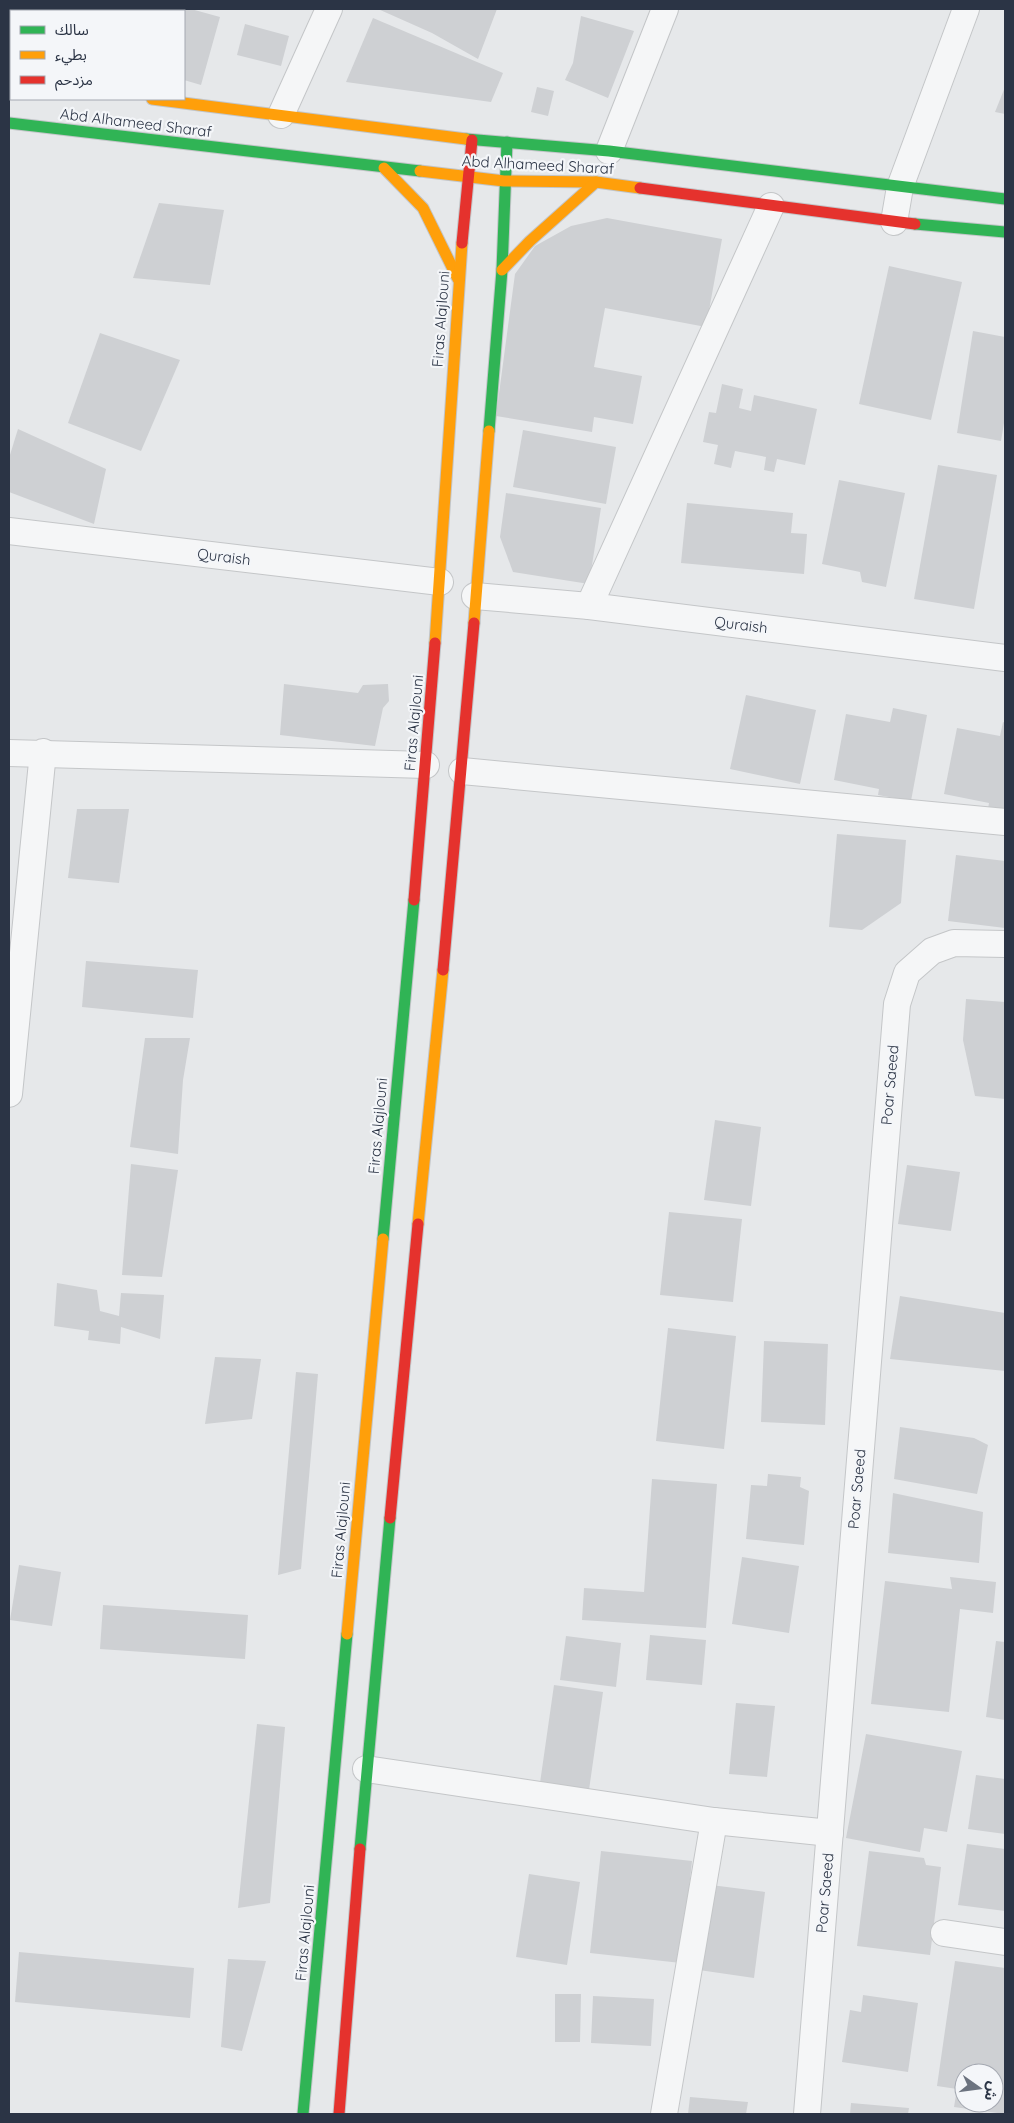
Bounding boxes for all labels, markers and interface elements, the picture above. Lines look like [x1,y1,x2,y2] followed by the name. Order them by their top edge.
[10,10,185,100] legend
[55,20,89,39] text: سالك
[55,45,87,66] text: بطيء
[55,70,93,91] text: مزدحم
[59,104,214,141] street label: Abd Alhameed Sharaf
[461,151,615,178] street label: Abd Alhameed Sharaf
[428,270,453,368] street label: Firas Alajlouni
[196,544,252,569] street label: Quraish
[713,612,769,637] street label: Quraish
[400,674,427,772] street label: Firas Alajlouni
[877,1044,902,1126] street label: Poar Saeed
[364,1077,391,1175] street label: Firas Alajlouni
[844,1448,869,1530] street label: Poar Saeed
[327,1481,354,1579] street label: Firas Alajlouni
[812,1852,837,1934] street label: Poar Saeed
[291,1884,318,1982] street label: Firas Alajlouni
[954,2063,1004,2113] north arrow
[981,2080,1003,2103] text: ش

